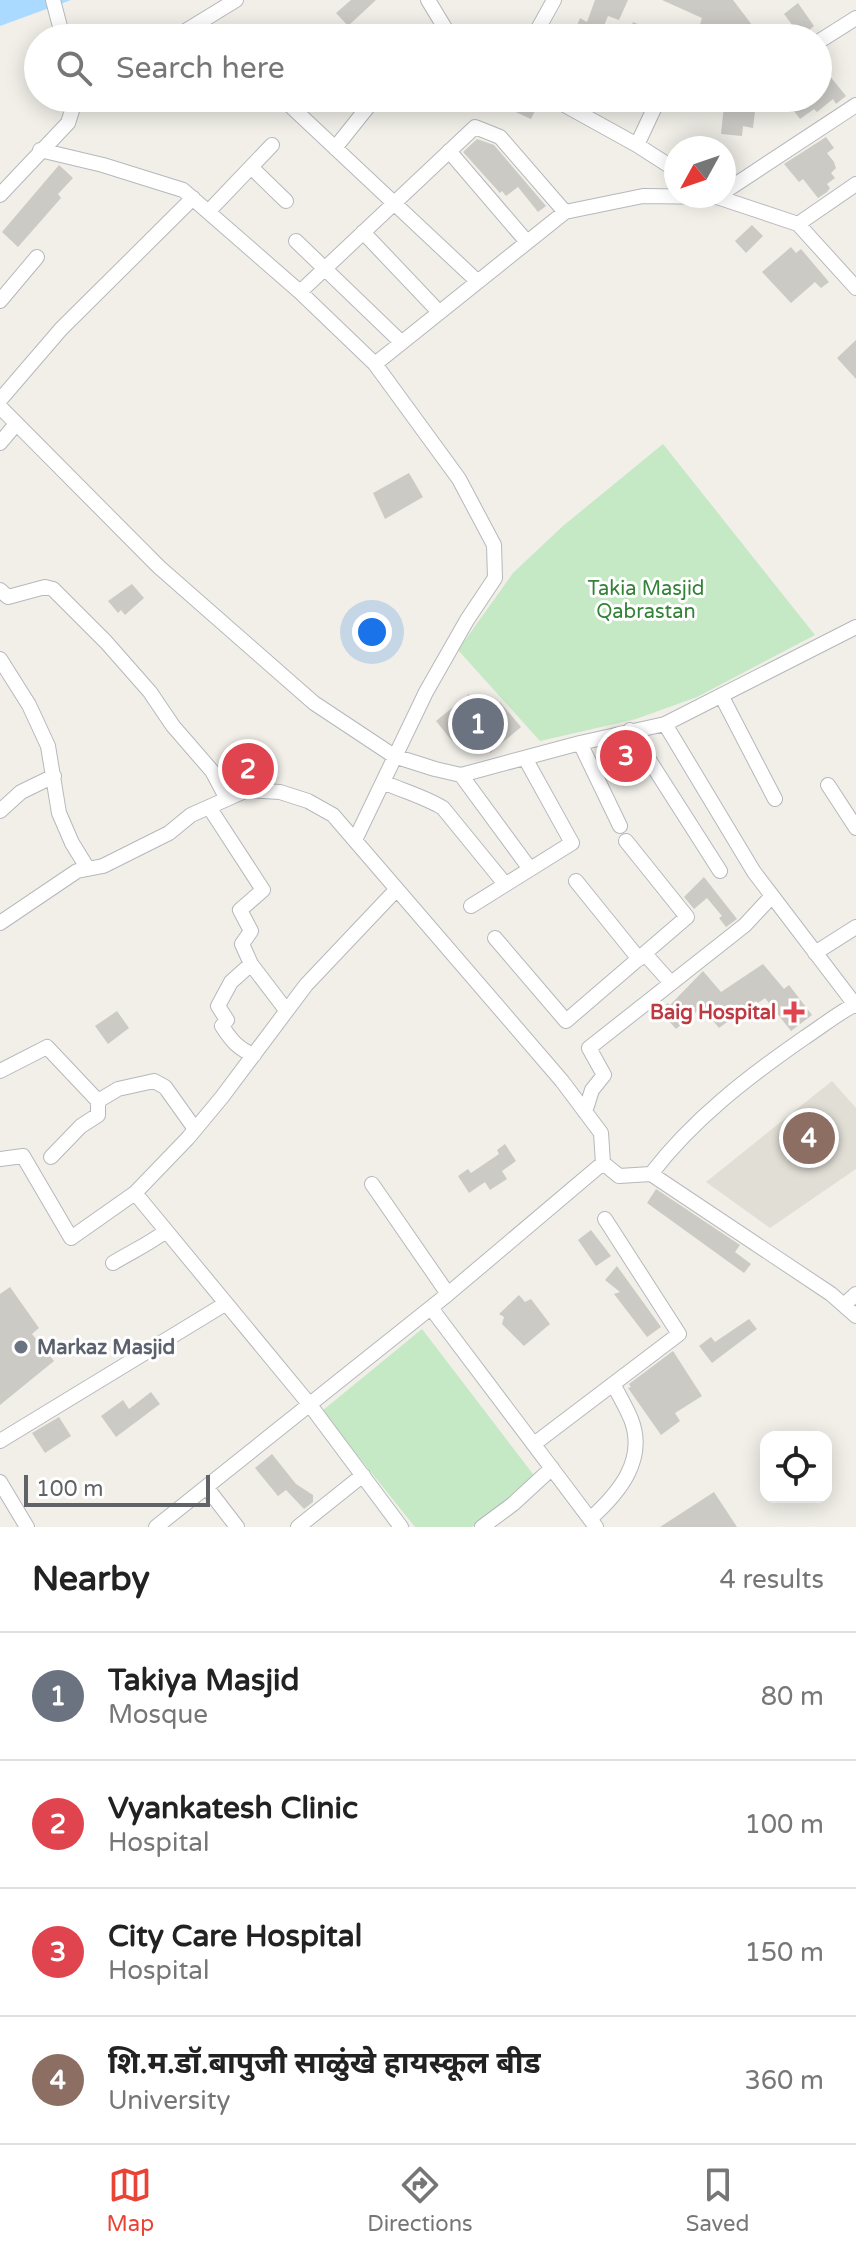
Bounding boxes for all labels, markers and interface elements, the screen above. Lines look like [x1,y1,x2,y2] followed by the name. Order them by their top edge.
[24,24,832,112] search box
[52,46,96,90] icon: search
[116,50,285,87] text: Search here
[664,136,736,208] north arrow
[588,577,704,624] park label: Takia Masjid Qabrastan
[352,612,392,652] your location
[452,694,504,754] pin: 1
[600,726,652,786] pin: 3
[222,739,274,799] pin: 2
[650,1001,776,1025] place label: Baig Hospital
[783,1001,805,1023] marker: Baig Hospital
[783,1108,835,1168] pin: 4
[37,1336,175,1360] place label: Markaz Masjid
[12,1338,30,1356] marker: Markaz Masjid
[760,1431,832,1503] map controls
[760,1431,832,1503] button: locate
[24,1471,210,1507] scale bar
[36,1476,103,1502] text: 100 m
[32,1559,150,1600] text: Nearby
[719,1564,824,1595] text: 4 results
[108,1662,299,1699] text: Takiya Masjid
[50,1681,66,1712] text: 1
[761,1681,824,1712] text: 80 m
[108,1699,208,1730] text: Mosque
[108,1790,358,1827] text: Vyankatesh Clinic
[50,1809,66,1840] text: 2
[744,1809,824,1840] text: 100 m
[108,1827,209,1858] text: Hospital
[108,1918,362,1955] text: City Care Hospital
[50,1937,66,1968] text: 3
[744,1937,824,1968] text: 150 m
[108,1955,209,1986] text: Hospital
[108,2045,541,2082] text: शि.म.डॉ.बापुजी साळुंखे हायस्कूल बीड
[50,2065,66,2096] text: 4
[744,2065,824,2096] text: 360 m
[108,2085,231,2116] text: University
[107,2163,154,2237] tab: Map
[367,2163,473,2237] tab: Directions
[686,2163,749,2237] tab: Saved

